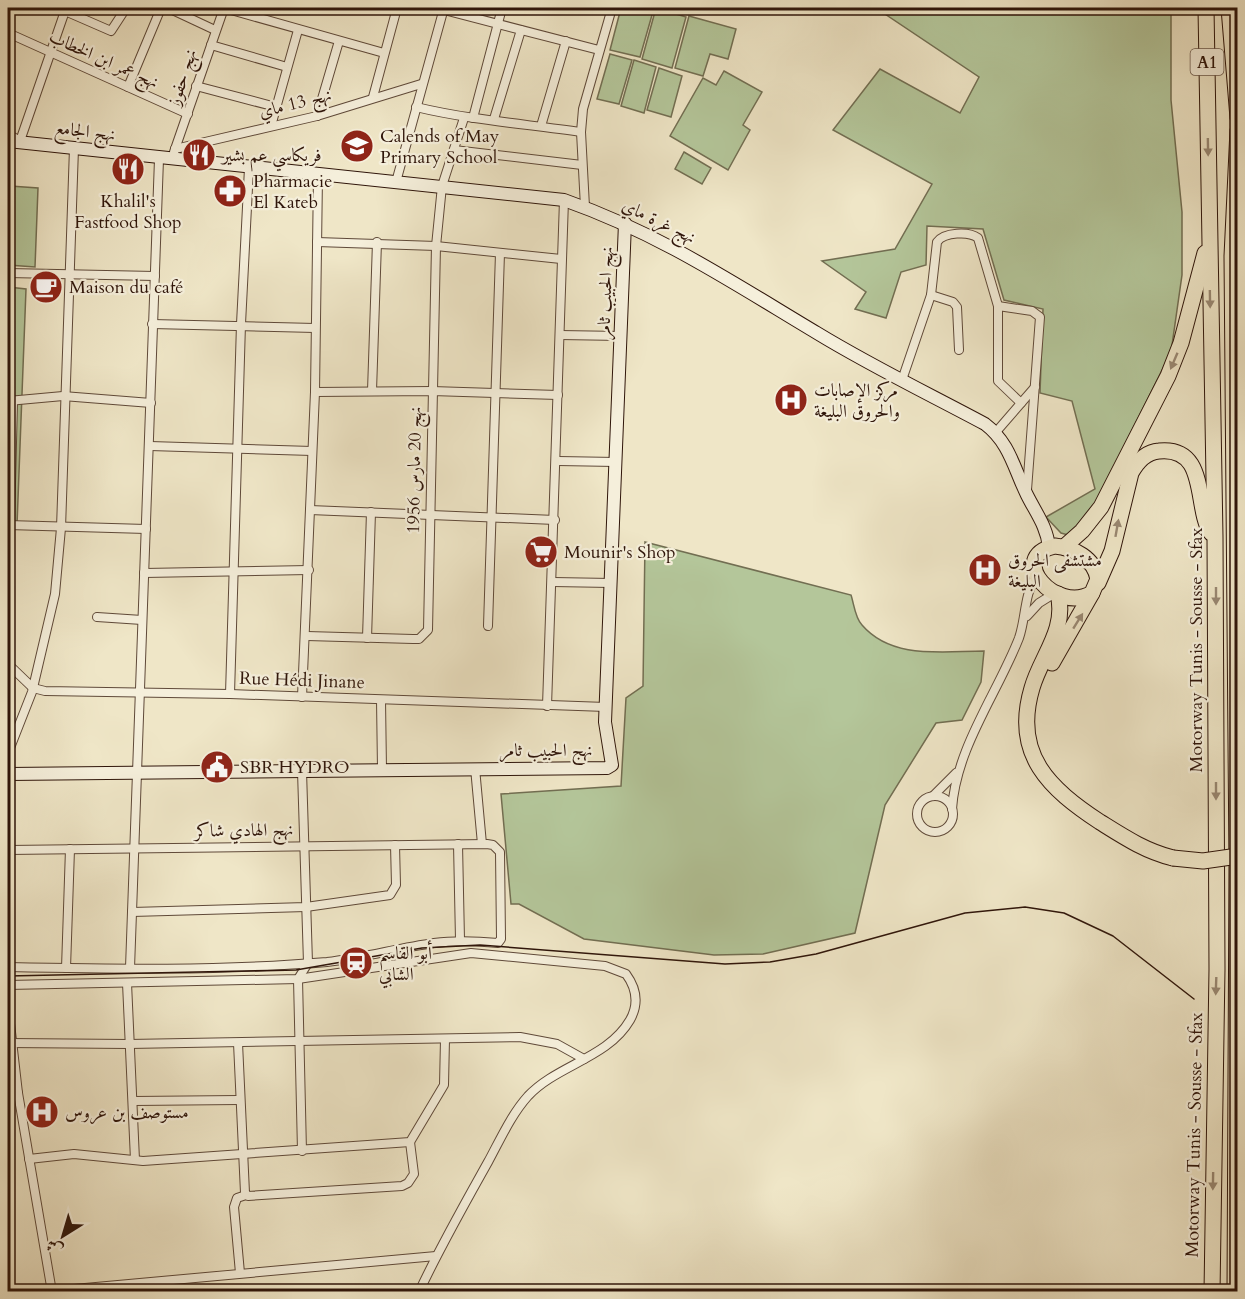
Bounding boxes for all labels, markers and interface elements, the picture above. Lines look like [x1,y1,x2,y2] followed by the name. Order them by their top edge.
[44,24,163,98] street label: نهج عمر ابن الخطاب
[161,46,206,111] street label: نهج حفوز
[1190,49,1224,75] road number: A1
[256,82,335,127] street label: نهج 13 ماي
[53,115,117,151] street label: نهج الجامع
[380,124,500,170] place label: Calends of May Primary School
[339,128,375,164] school or university icon: Calends of May Primary School
[181,137,217,173] restaurant icon: فريكاسي عم بشير
[1203,138,1213,157] one-way arrow
[220,143,322,172] place label: فريكاسي عم بشير
[110,151,146,187] restaurant icon: Khalil's Fastfood Shop
[253,169,332,215] place label: Pharmacie El Kateb
[212,173,248,209] pharmacy icon: Pharmacie El Kateb
[74,189,182,235] place label: Khalil's Fastfood Shop
[616,193,700,253] street label: نهج غرة ماي
[591,246,623,340] street label: نهج الحبيب ثامر
[28,269,64,305] cafe icon: Maison du café
[69,275,184,300] place label: Maison du café
[1205,290,1215,309] one-way arrow
[1170,352,1179,369] one-way arrow
[814,378,900,424] place label: مركز الإصابات والحروق البليغة
[773,382,809,418] hospital icon: مركز الإصابات والحروق البليغة
[401,406,431,534] street label: نهج 20 مارس 1956
[1113,518,1122,537] one-way arrow
[1184,527,1209,773] street label: Motorway Tunis - Sousse - Sfax
[523,534,559,570] supermarket icon: Mounir's Shop
[564,540,676,565] place label: Mounir's Shop
[1008,548,1102,594] place label: مشتشفى الحروق البليغة
[967,552,1003,588] hospital icon: مشتشفى الحروق البليغة
[1211,586,1221,605] one-way arrow
[1072,613,1083,629] one-way arrow
[239,666,365,695] street label: Rue Hédi Jinane
[500,738,592,766] street label: نهج الحبيب ثامر
[199,749,235,785] public building icon: SBR HYDRO
[240,755,350,780] place label: SBR HYDRO
[1211,781,1221,800] one-way arrow
[193,817,294,847] street label: نهج الهادي شاكر
[379,940,433,989] place label: أبو القاسم الشابي
[338,945,374,981] station icon: أبو القاسم الشابي
[1212,976,1221,995] one-way arrow
[1180,1012,1209,1258] street label: Motorway Tunis - Sousse - Sfax
[24,1094,60,1130] hospital icon: مستوصف بن عروس
[65,1100,189,1125] place label: مستوصف بن عروس
[1208,1171,1218,1190] one-way arrow
[33,1206,93,1266] north arrow
[42,1234,68,1261] text: ش

